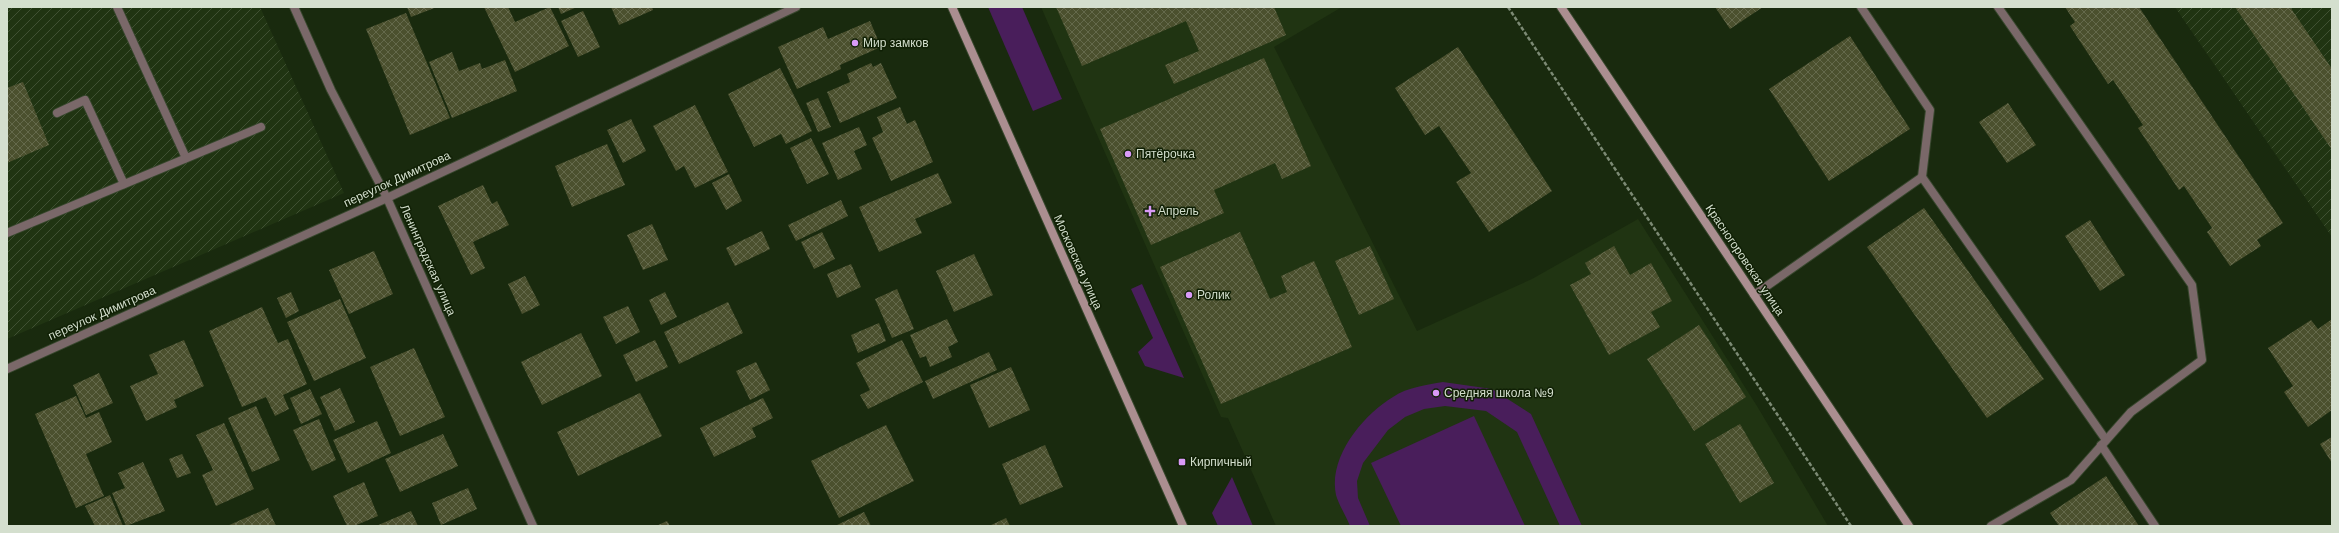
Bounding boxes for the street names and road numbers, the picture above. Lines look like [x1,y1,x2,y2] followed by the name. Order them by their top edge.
[341,148,453,210] street label: переулок Димитрова
[397,202,459,318] street label: Ленинградская улица
[1703,202,1788,318] street label: Красногоровская улица
[1051,213,1105,312] street label: Московская улица
[46,283,158,343] street label: переулок Димитрова

